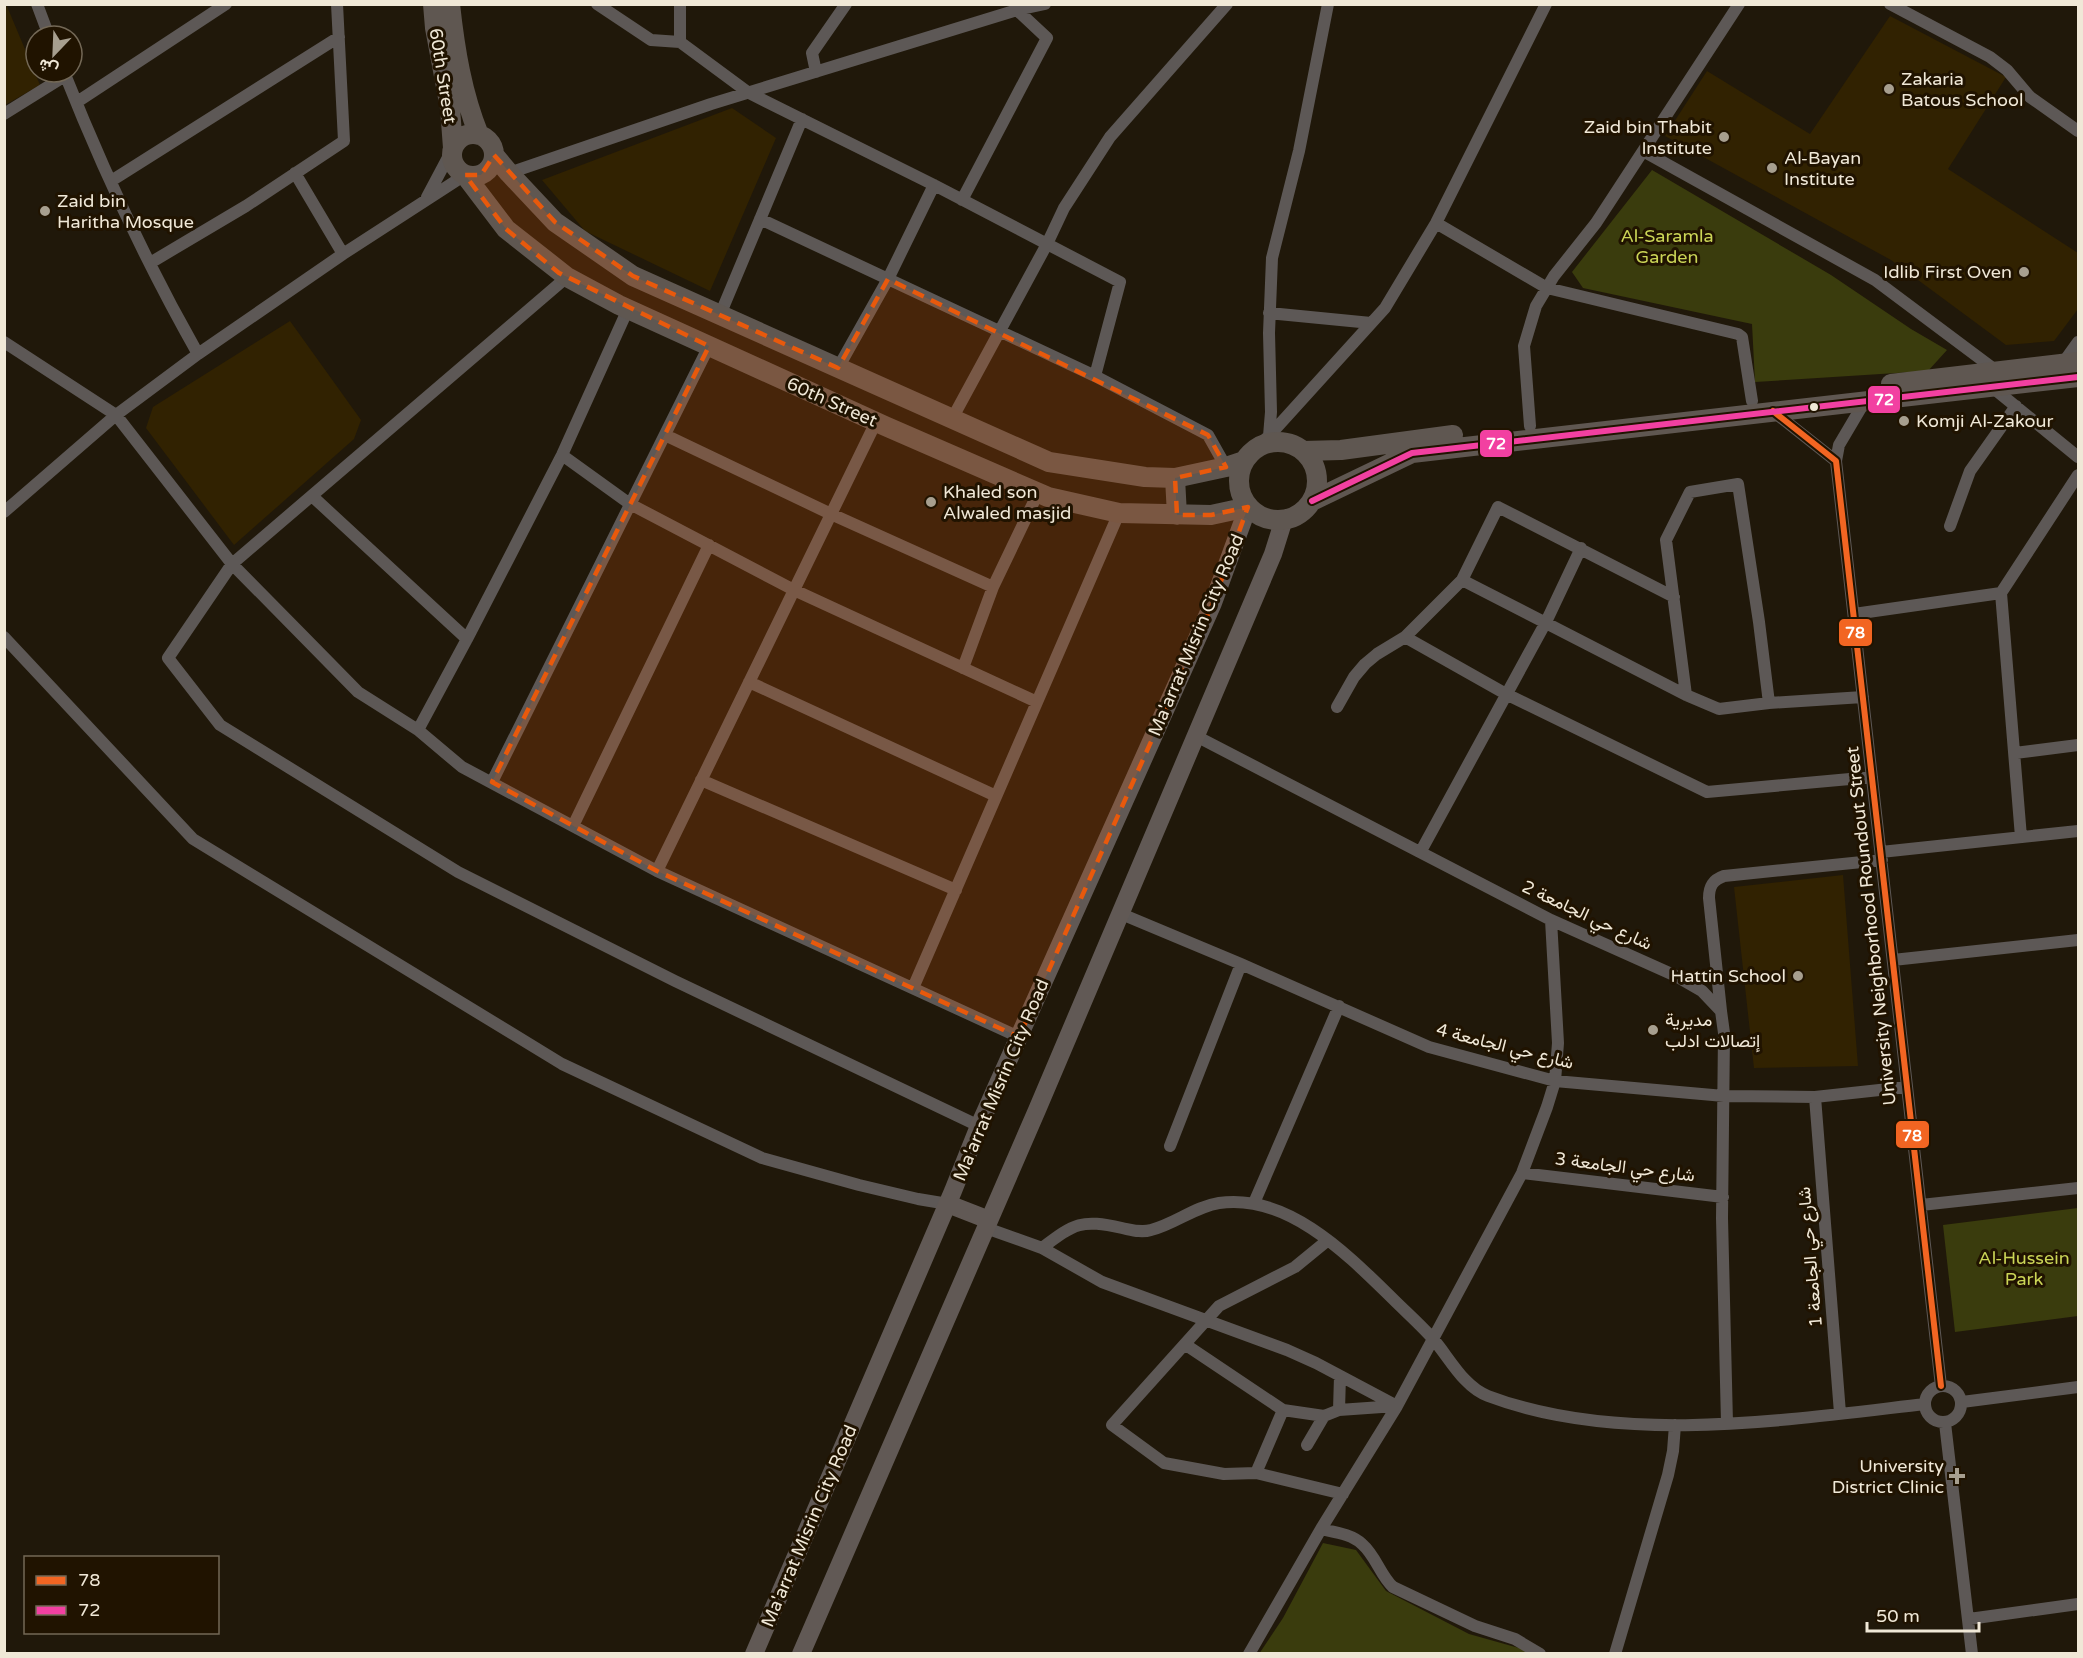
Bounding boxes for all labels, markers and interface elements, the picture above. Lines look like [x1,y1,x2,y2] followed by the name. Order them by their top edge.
[24,24,84,84] north arrow
[425,27,461,126] street label: 60th Street
[36,54,61,80] text: ش
[1901,68,2023,111] place label: Zakaria Batous School
[1882,82,1896,96] marker: Zakaria Batous School
[1584,116,1712,159] place label: Zaid bin Thabit Institute
[1717,130,1731,144] marker: Zaid bin Thabit Institute
[1784,147,1861,190] place label: Al-Bayan Institute
[1765,161,1779,175] marker: Al-Bayan Institute
[57,190,194,233] place label: Zaid bin Haritha Mosque
[38,204,52,218] marker: Zaid bin Haritha Mosque
[1620,225,1714,268] park label: Al-Saramla Garden
[1883,261,2012,283] place label: Idlib First Oven
[2017,265,2031,279] marker: Idlib First Oven
[783,372,881,432] street label: 60th Street
[1867,385,1901,414] line badge: 72
[1874,390,1894,410] text: 72
[1808,401,1820,413] unlabelled marker
[1916,410,2053,432] place label: Komji Al-Zakour
[1897,414,1911,428] marker: Komji Al-Zakour
[1479,429,1513,458] line badge: 72
[1486,434,1506,454] text: 72
[943,481,1071,524] place label: Khaled son Alwaled masjid
[924,495,938,509] marker: Khaled son Alwaled masjid
[1143,531,1249,739] street label: Ma'arrat Misrin City Road
[1838,618,1873,647] line badge: 78
[1845,623,1865,643] text: 78
[1841,745,1901,1107] street label: University Neighborhood Roundout Street
[1517,875,1655,958] street label: شارع حي الجامعة 2
[1671,965,1786,987] place label: Hattin School
[1791,969,1805,983] marker: Hattin School
[948,976,1054,1184] street label: Ma'arrat Misrin City Road
[1665,1009,1760,1053] place label: مديرية إتصالات ادلب
[1433,1018,1576,1078] street label: شارع حي الجامعة 4
[1646,1023,1660,1037] marker: مديرية إتصالات ادلب
[1895,1120,1930,1149] line badge: 78
[1902,1126,1922,1146] text: 78
[1553,1147,1696,1190] street label: شارع حي الجامعة 3
[1793,1186,1831,1328] street label: شارع حي الجامعة 1
[1978,1247,2070,1290] park label: Al-Hussein Park
[756,1422,862,1630] street label: Ma'arrat Misrin City Road
[1832,1455,1944,1498] place label: University District Clinic
[1948,1467,1966,1485] marker: University District Clinic
[24,1556,219,1634] legend
[78,1569,101,1591] text: 78
[1867,1595,1980,1633] scale bar
[78,1599,101,1621] text: 72
[1876,1605,1920,1627] text: 50 m

